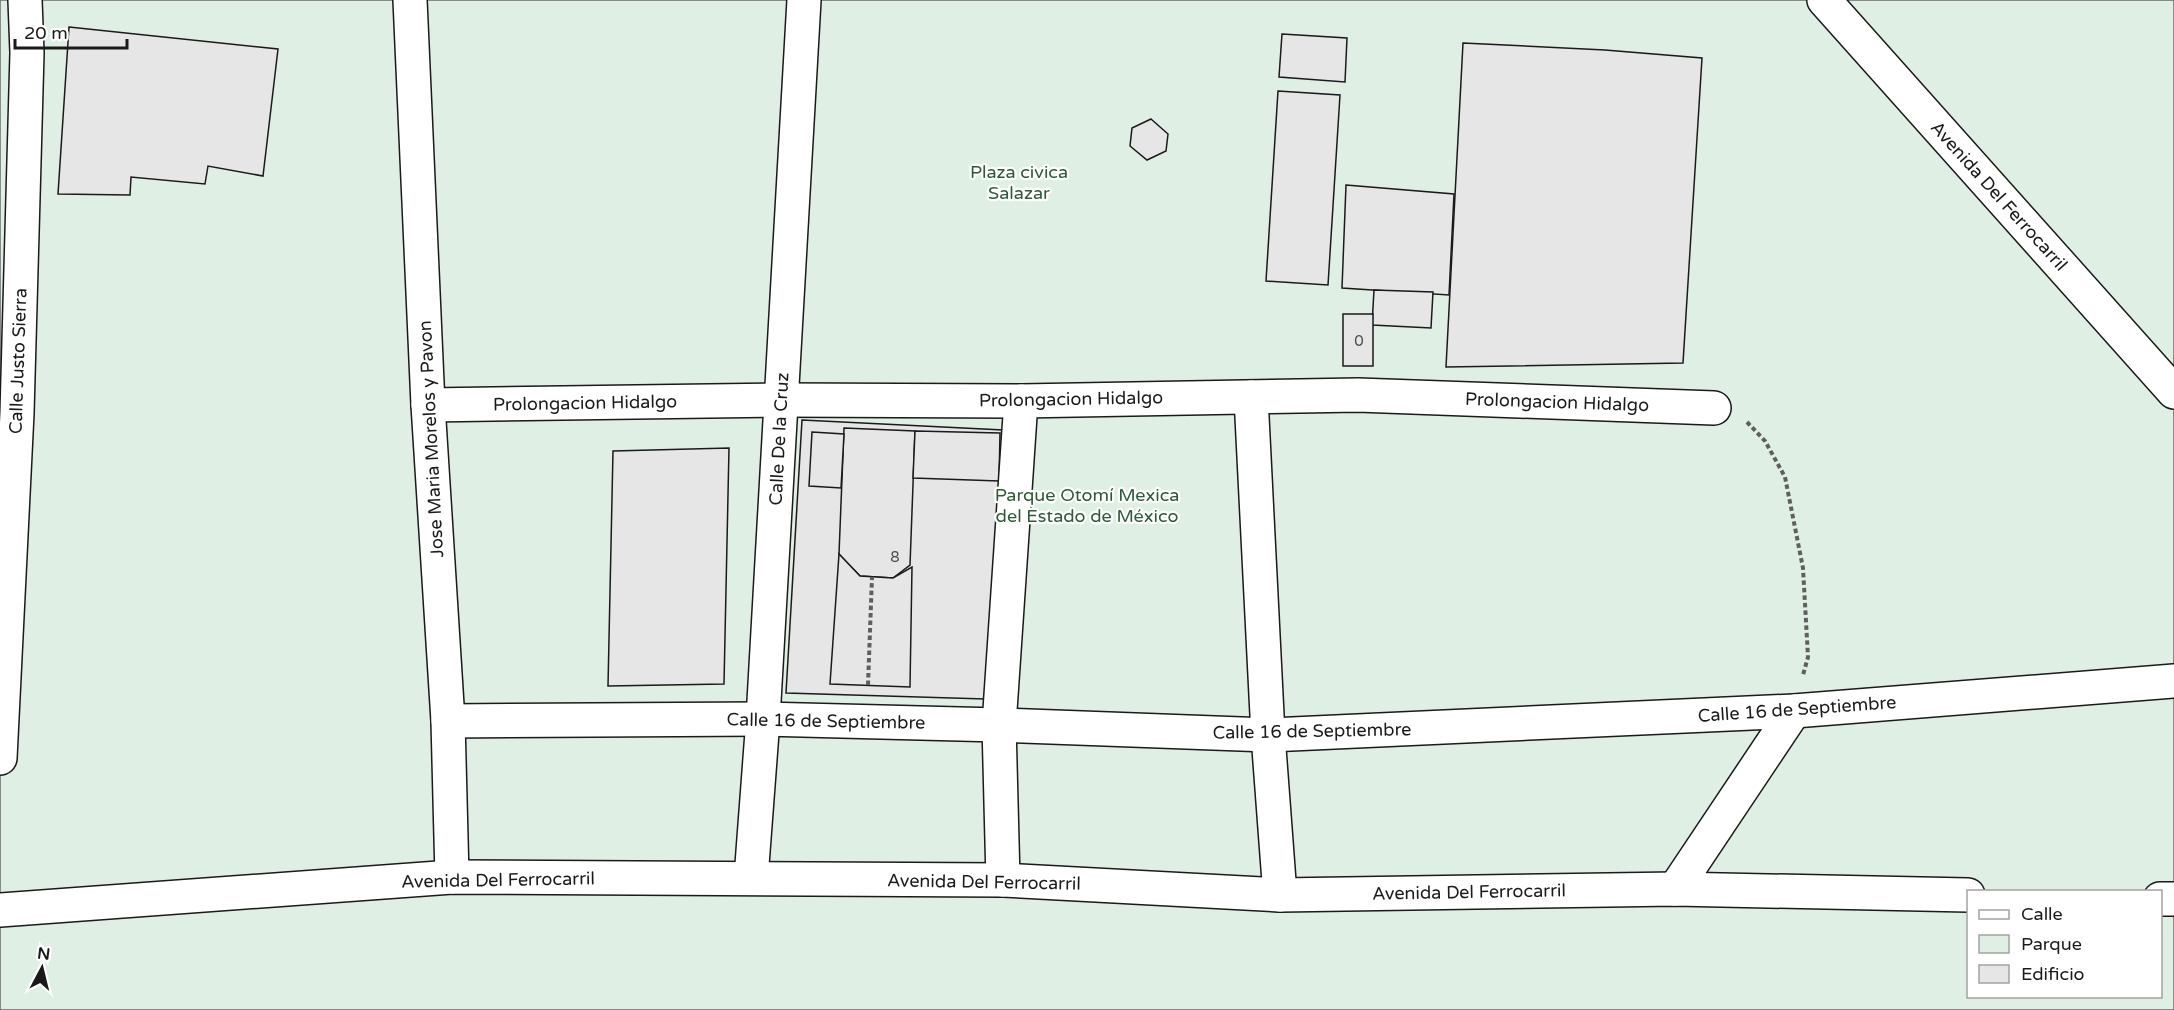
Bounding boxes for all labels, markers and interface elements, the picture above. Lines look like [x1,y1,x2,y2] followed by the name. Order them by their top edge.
[15,12,128,50] scale bar
[24,22,68,44] text: 20 m
[1926,117,2072,275] street label: Avenida Del Ferrocarril
[970,161,1068,204] park label: Plaza civica Salazar
[4,288,32,434] street label: Calle Justo Sierra
[414,320,448,558] street label: Jose Maria Morelos y Pavon
[1354,332,1364,350] house number: 0
[765,372,793,506] street label: Calle De la Cruz
[979,386,1163,412] street label: Prolongacion Hidalgo
[1465,388,1649,416] street label: Prolongacion Hidalgo
[493,390,677,416] street label: Prolongacion Hidalgo
[995,484,1179,527] park label: Parque Otomí Mexica del Estado de México
[890,548,900,566] house number: 8
[1697,691,1897,727] street label: Calle 16 de Septiembre
[726,708,926,734] street label: Calle 16 de Septiembre
[1212,718,1412,744] street label: Calle 16 de Septiembre
[401,867,595,893] street label: Avenida Del Ferrocarril
[887,869,1081,895] street label: Avenida Del Ferrocarril
[1372,879,1566,905] street label: Avenida Del Ferrocarril
[1967,890,2162,998] legend
[2021,903,2063,925] text: Calle
[2021,933,2082,955] text: Parque
[12,938,72,998] north arrow
[36,943,51,965] text: N
[2021,963,2085,985] text: Edificio

